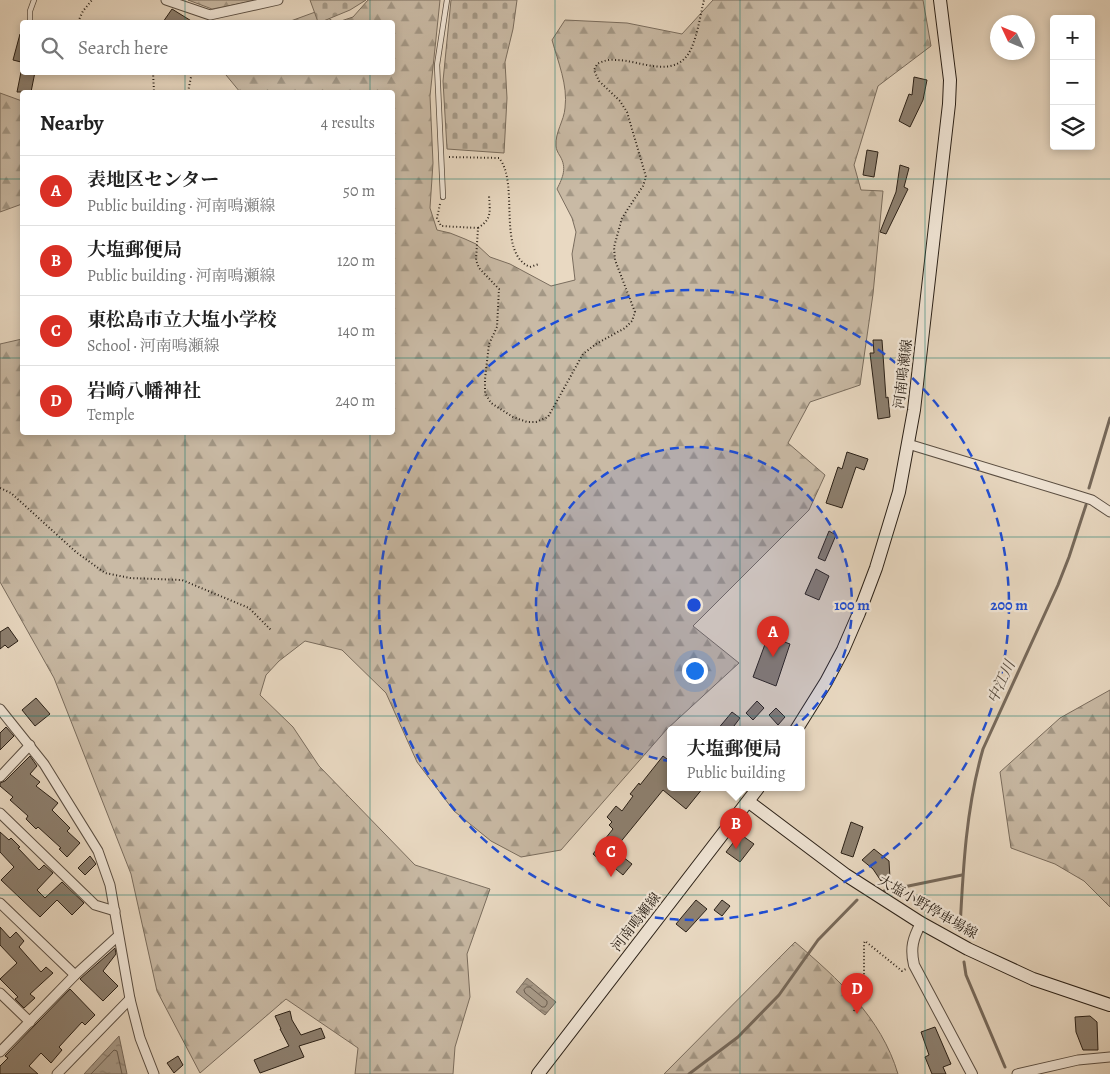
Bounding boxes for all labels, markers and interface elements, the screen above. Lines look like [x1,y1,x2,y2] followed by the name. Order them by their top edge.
[990,15,1035,60] north arrow
[1050,15,1095,150] map controls
[1050,15,1095,60] button: +
[20,20,395,75] search box
[38,34,66,62] icon: search
[78,35,168,61] text: Search here
[1050,60,1095,105] button: −
[1050,105,1095,150] button: layers
[40,109,103,137] text: Nearby
[321,112,375,134] text: 4 results
[87,167,219,193] text: 表地区センター
[51,180,61,202] text: A
[343,180,375,202] text: 50 m
[87,195,276,217] text: Public building · 河南鳴瀬線
[87,237,182,263] text: 大塩郵便局
[51,250,61,272] text: B
[337,250,375,272] text: 120 m
[87,265,276,287] text: Public building · 河南鳴瀬線
[87,307,277,333] text: 東松島市立大塩小学校
[51,320,61,342] text: C
[337,320,375,342] text: 140 m
[87,335,220,357] text: School · 河南鳴瀬線
[889,338,917,410] street label: 河南鳴瀬線
[87,378,201,404] text: 岩崎八幡神社
[50,390,62,412] text: D
[335,390,375,412] text: 240 m
[87,404,135,426] text: Temple
[834,595,870,615] text: 100 m
[990,595,1028,615] text: 200 m
[685,596,703,614] centre of rings
[757,616,789,657] pin: A
[982,656,1020,707] water label: 中江川
[682,658,708,684] your location
[667,726,805,791] popup
[686,736,781,762] text: 大塩郵便局
[686,762,786,784] text: Public building
[720,808,752,849] pin: B
[595,836,627,877] pin: C
[875,871,981,943] street label: 大塩小野停車場線
[607,889,665,955] street label: 河南鳴瀬線
[841,973,873,1014] pin: D

